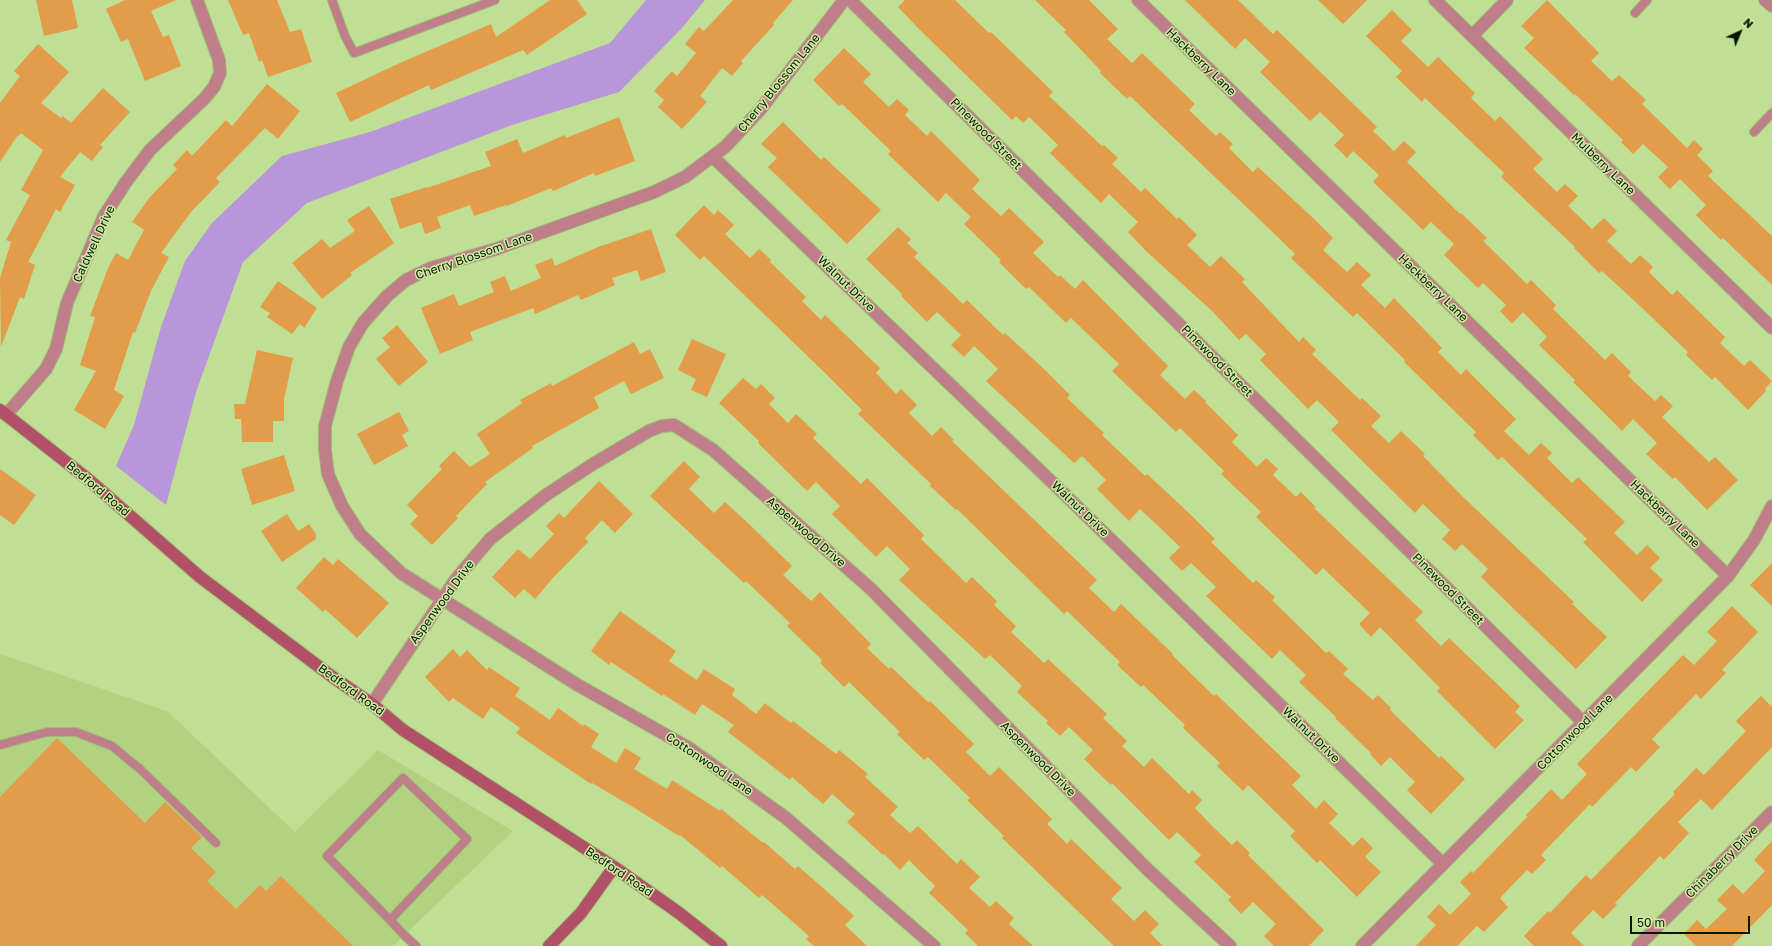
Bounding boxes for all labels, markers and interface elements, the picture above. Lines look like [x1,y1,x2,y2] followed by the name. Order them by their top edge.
[1720,12,1760,52] north arrow
[1741,15,1756,31] text: N
[1163,25,1239,99] street label: Hackberry Lane
[735,31,823,135] street label: Cherry Blossom Lane
[947,95,1025,173] street label: Pinewood Street
[1568,130,1638,198] street label: Mulberry Lane
[70,203,118,285] street label: Caldwell Drive
[414,229,534,283] street label: Cherry Blossom Lane
[1395,251,1471,325] street label: Hackberry Lane
[814,253,878,315] street label: Walnut Drive
[1178,322,1256,400] street label: Pinewood Street
[63,458,133,520] street label: Bedford Road
[1627,477,1703,551] street label: Hackberry Lane
[1048,478,1112,540] street label: Walnut Drive
[764,494,848,570] street label: Aspenwood Drive
[1409,550,1487,628] street label: Pinewood Street
[407,557,477,647] street label: Aspenwood Drive
[315,661,387,719] street label: Bedford Road
[1534,691,1616,773] street label: Cottonwood Lane
[1279,704,1343,766] street label: Walnut Drive
[998,719,1078,799] street label: Aspenwood Drive
[663,730,755,798] street label: Cottonwood Lane
[1683,823,1761,901] street label: Chinaberry Drive
[583,844,655,900] street label: Bedford Road
[1632,908,1752,934] scale bar
[1637,915,1665,930] text: 50 m

